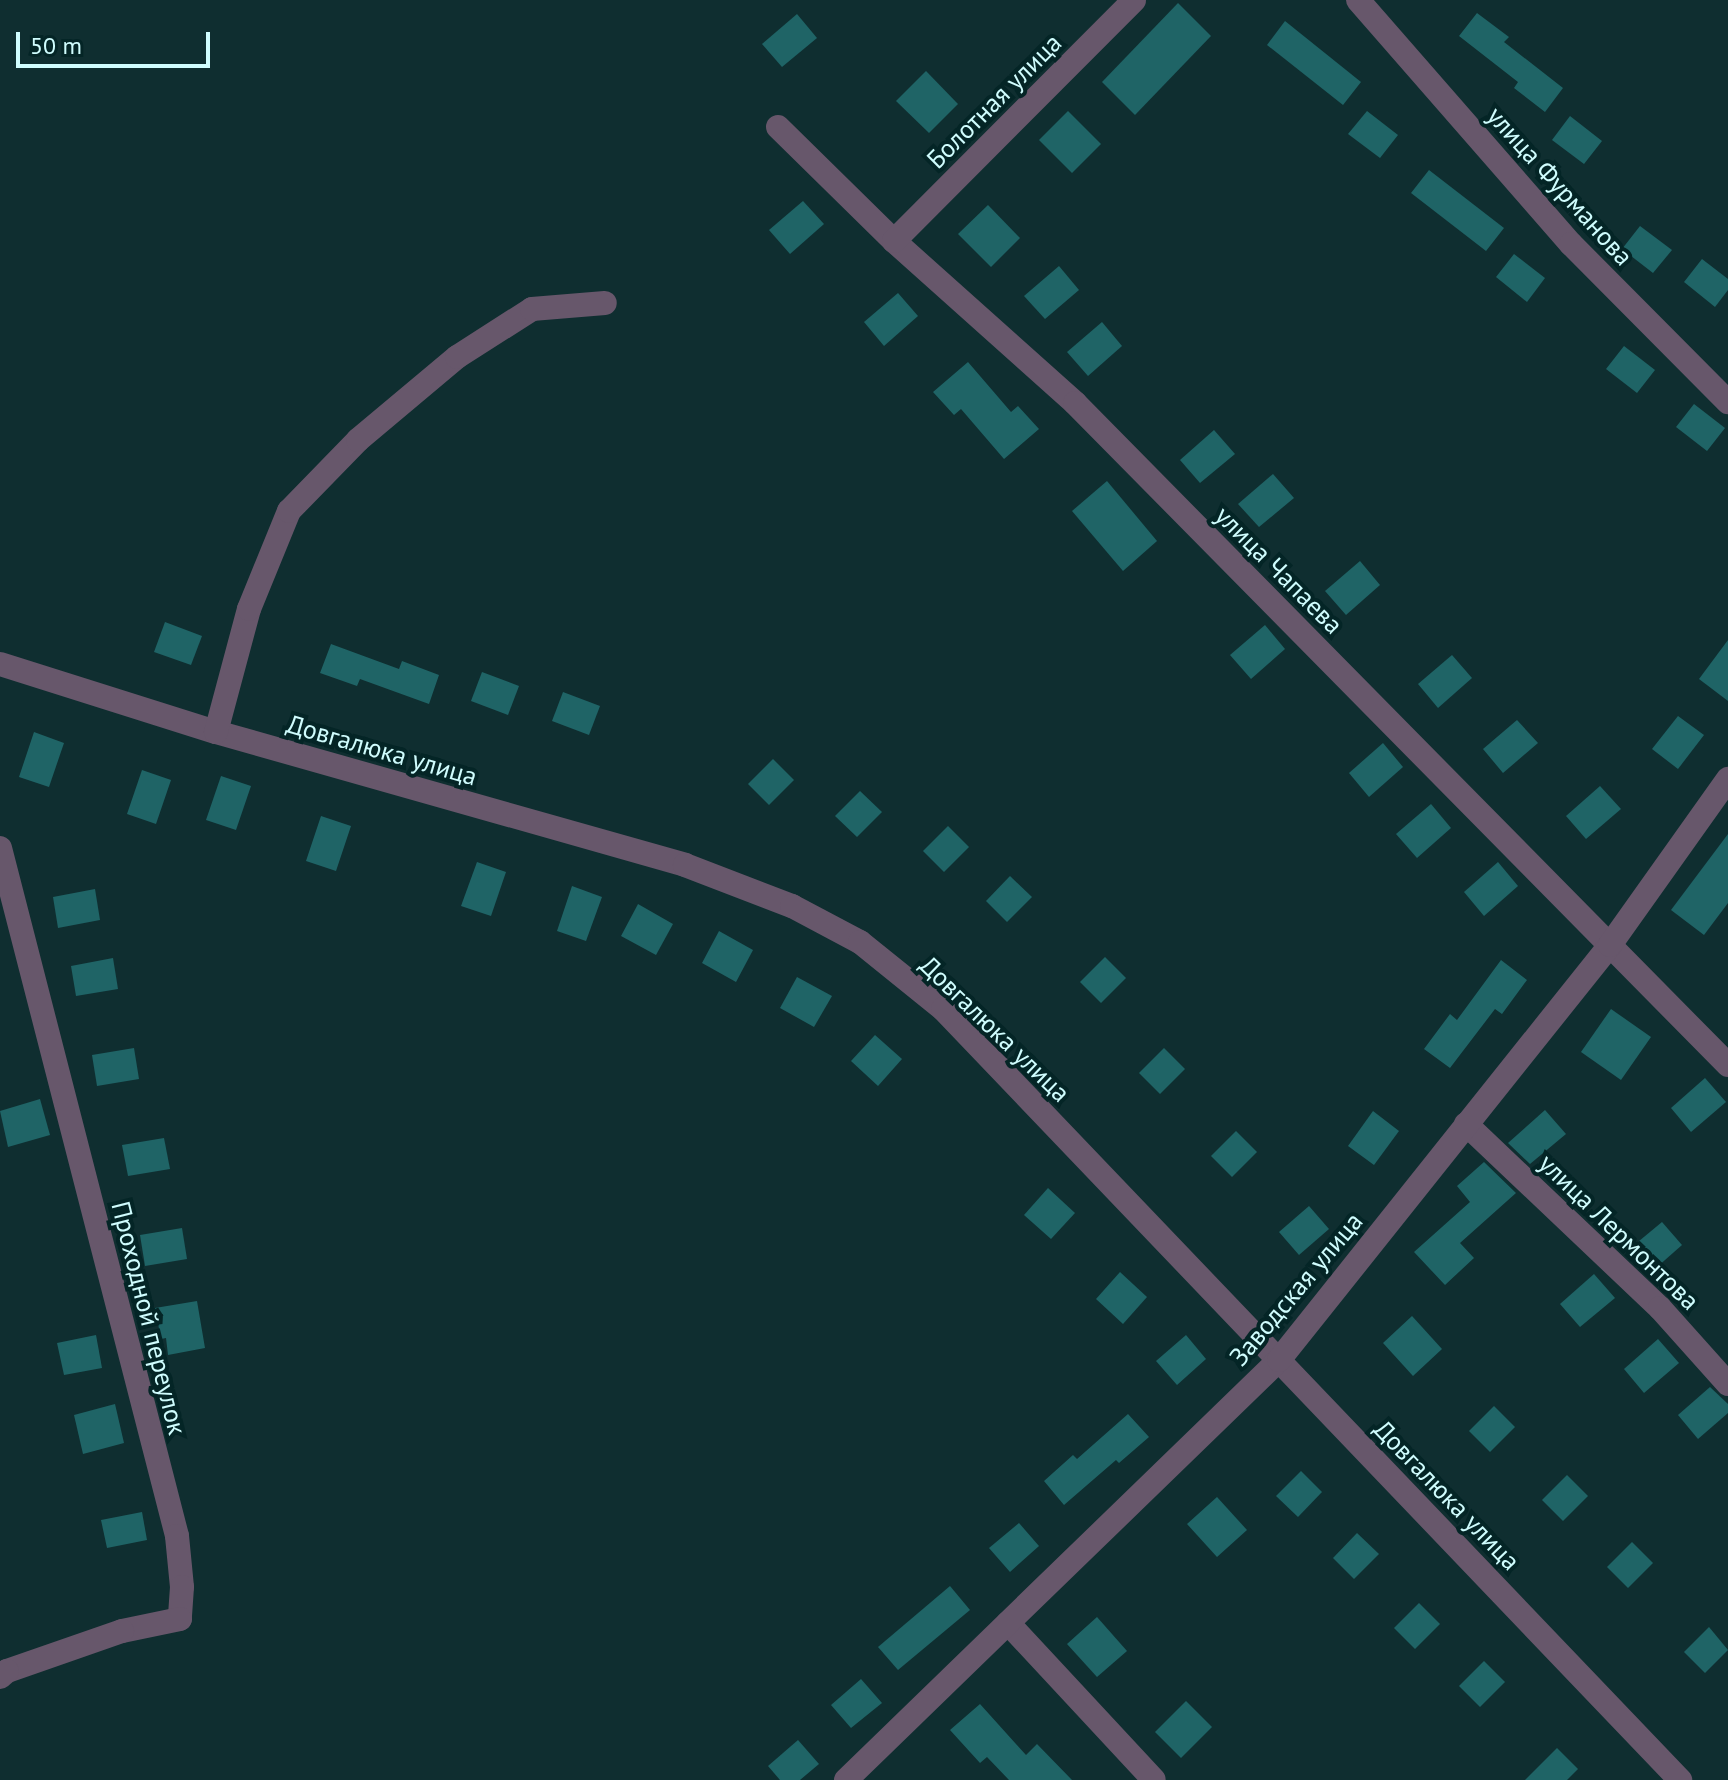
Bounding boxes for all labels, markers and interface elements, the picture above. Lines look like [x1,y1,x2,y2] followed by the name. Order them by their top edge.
[20,16,214,66] scale bar
[920,27,1068,175] street label: Болотная улица
[30,30,82,61] text: 50 m
[1481,100,1639,272] street label: улица Фурманова
[1209,500,1349,640] street label: улица Чапаева
[283,708,481,792] street label: Довгалюка улица
[914,950,1076,1108] street label: Довгалюка улица
[1532,1147,1706,1317] street label: улица Лермонтова
[105,1198,193,1438] street label: Проходной переулок
[1223,1206,1369,1372] street label: Заводская улица
[1368,1414,1526,1576] street label: Довгалюка улица

